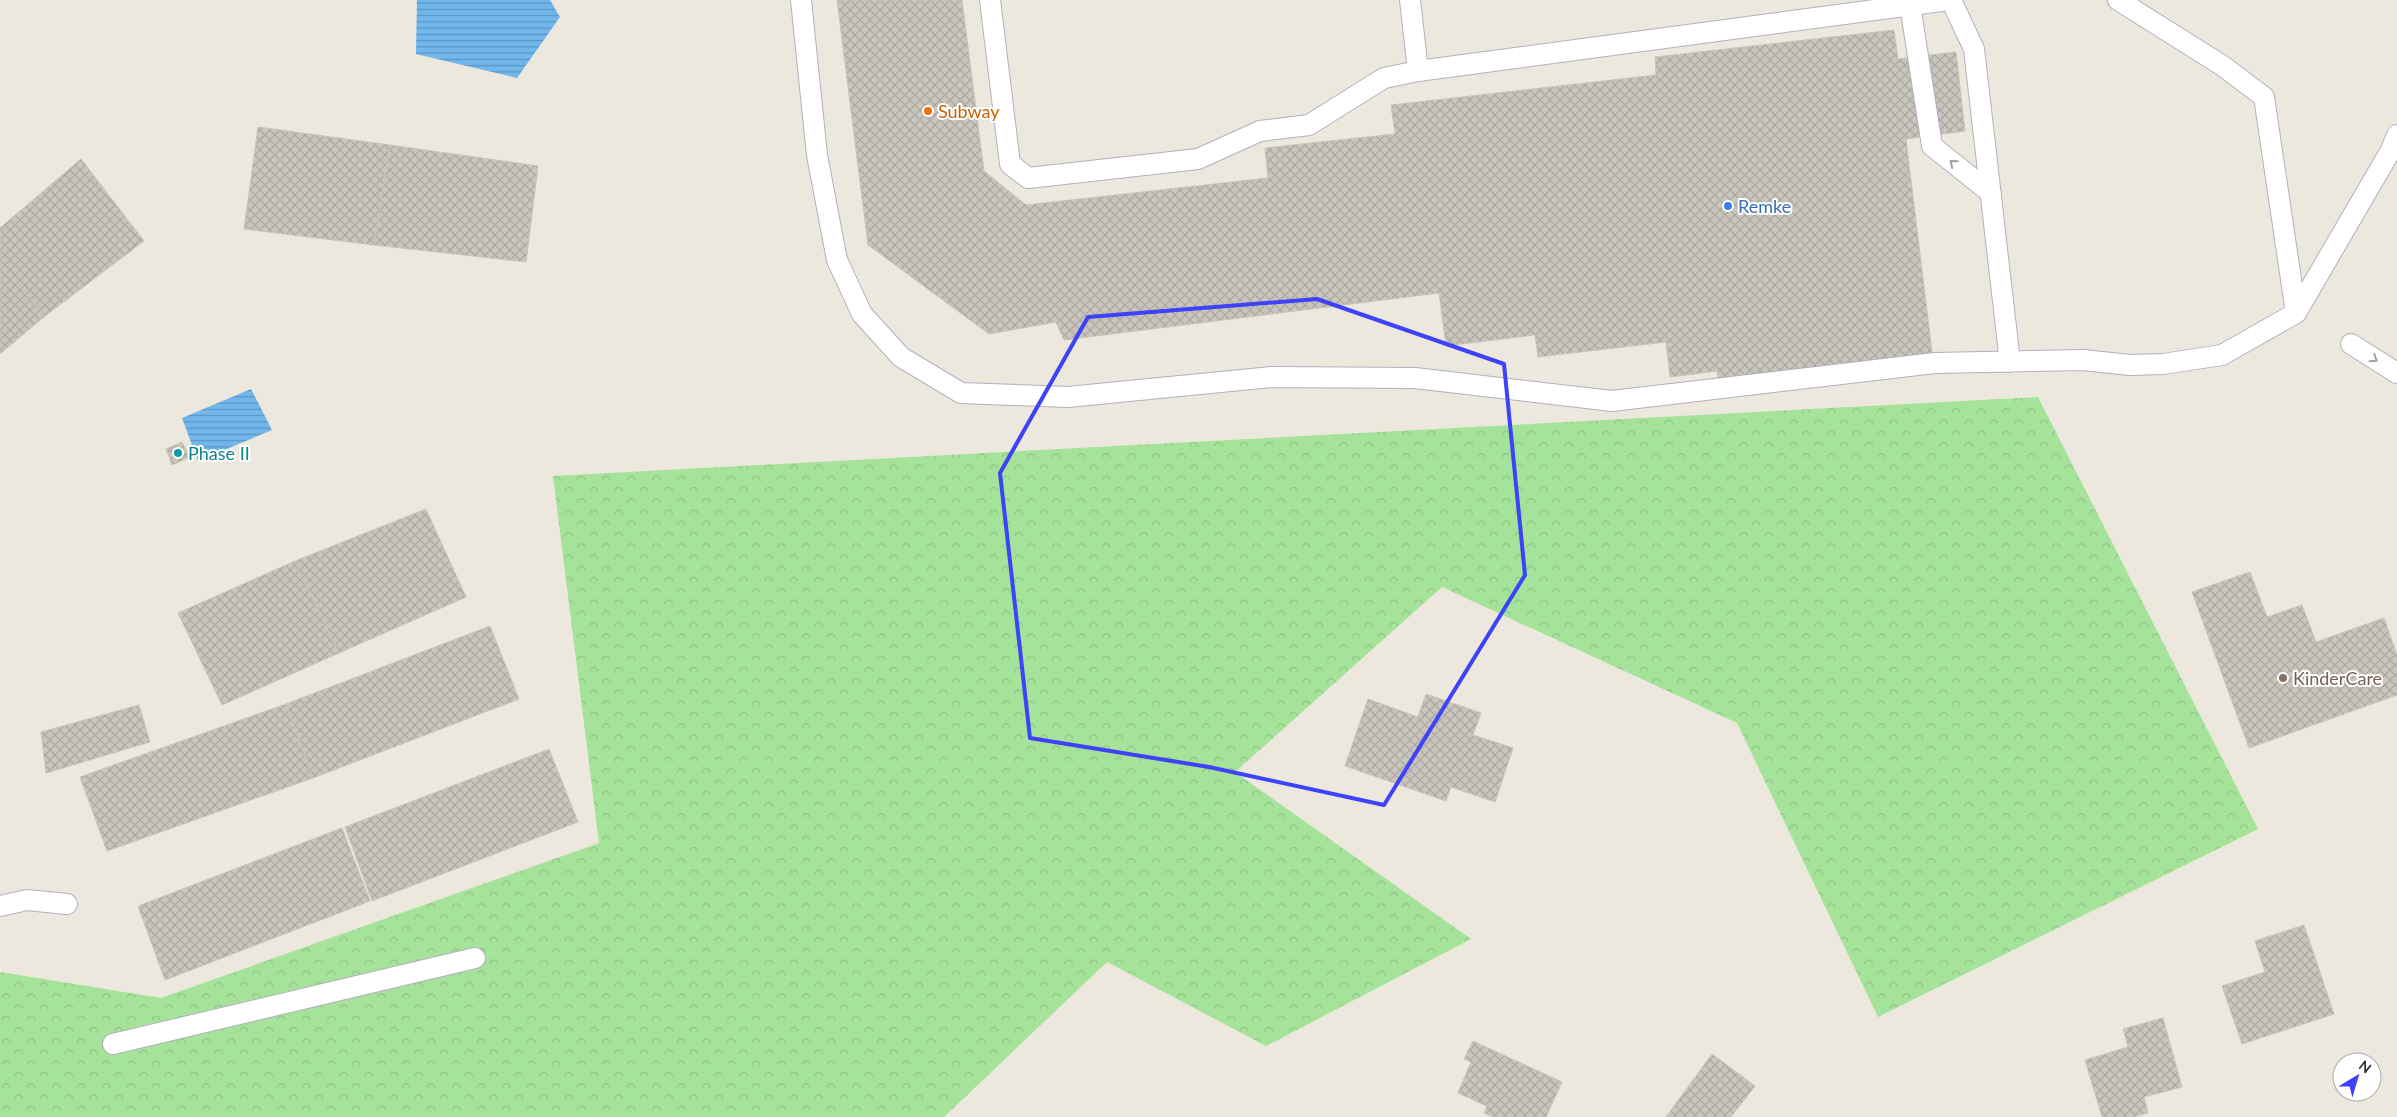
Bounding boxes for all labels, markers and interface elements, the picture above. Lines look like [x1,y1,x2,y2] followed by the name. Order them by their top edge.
[938,100,1000,122] place label: Subway
[922,105,934,117] marker: Subway
[1950,160,1959,168] one-way arrow
[1738,195,1791,217] place label: Remke
[1722,200,1734,212] marker: Remke
[2369,352,2378,362] one-way arrow
[188,442,250,464] place label: Phase II
[172,447,184,459] marker: Phase II
[2293,667,2382,689] place label: KinderCare
[2277,672,2289,684] marker: KinderCare
[2332,1052,2382,1102] north arrow
[2356,1056,2375,1076] text: N

